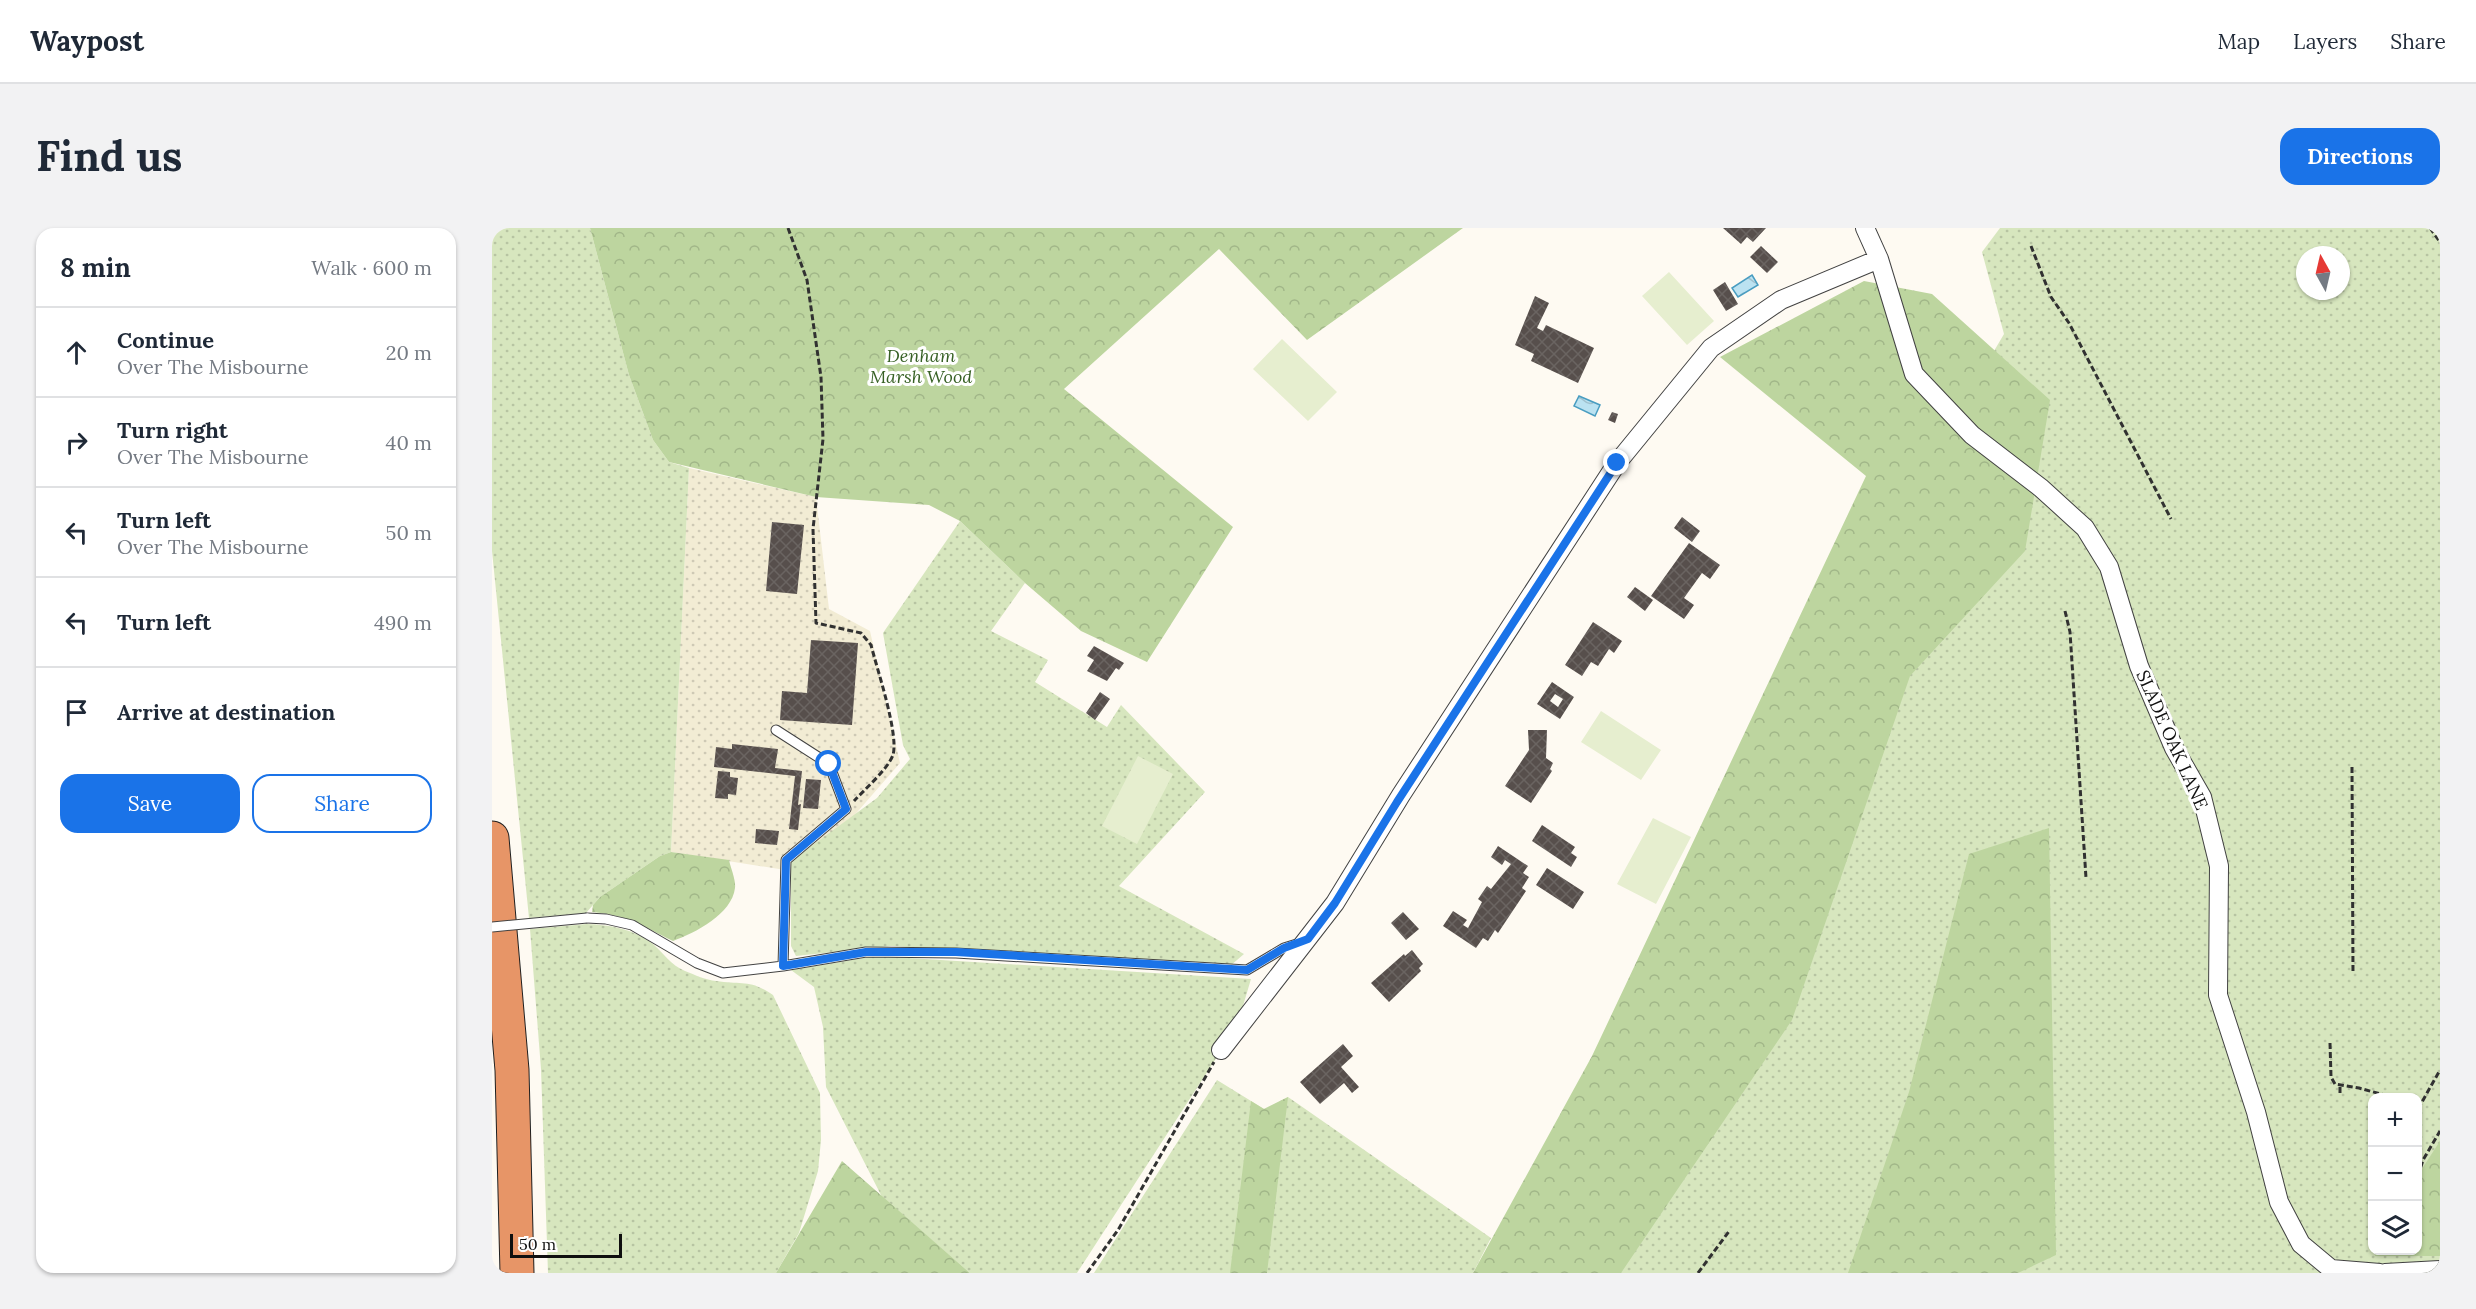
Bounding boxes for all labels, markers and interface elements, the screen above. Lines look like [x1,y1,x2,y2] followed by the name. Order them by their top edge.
[30,23,144,59] text: Waypost
[2217,28,2260,55] text: Map
[2293,28,2357,55] text: Layers
[2390,28,2446,55] text: Share
[2280,128,2440,185] button: Directions
[36,129,182,183] text: Find us
[2296,246,2350,300] north arrow
[60,251,131,284] text: 8 min
[311,255,432,280] text: Walk · 600 m
[117,326,214,354] text: Continue
[60,336,93,369] icon: ahead
[386,340,432,365] text: 20 m
[870,344,972,388] park label: Denham Marsh Wood
[117,354,309,379] text: Over The Misbourne
[117,416,228,444] text: Turn right
[60,426,93,459] icon: right
[386,430,432,455] text: 40 m
[117,444,309,469] text: Over The Misbourne
[1603,449,1629,475] route end
[117,506,211,534] text: Turn left
[60,516,93,549] icon: left
[386,520,432,545] text: 50 m
[117,534,309,559] text: Over The Misbourne
[60,606,93,639] icon: left
[117,608,211,636] text: Turn left
[374,610,432,635] text: 490 m
[2131,666,2214,813] street label: SLADE OAK LANE
[60,696,93,729] icon: arrive
[117,698,335,726] text: Arrive at destination
[815,750,841,776] route start
[60,774,240,833] button: Save
[252,774,432,833] button: Share
[2368,1093,2422,1255] map controls
[2368,1093,2422,1147] button: +
[2368,1147,2422,1201] button: −
[2368,1201,2422,1255] button: layers
[510,1231,622,1258] scale bar
[519,1234,556,1254] text: 50 m

